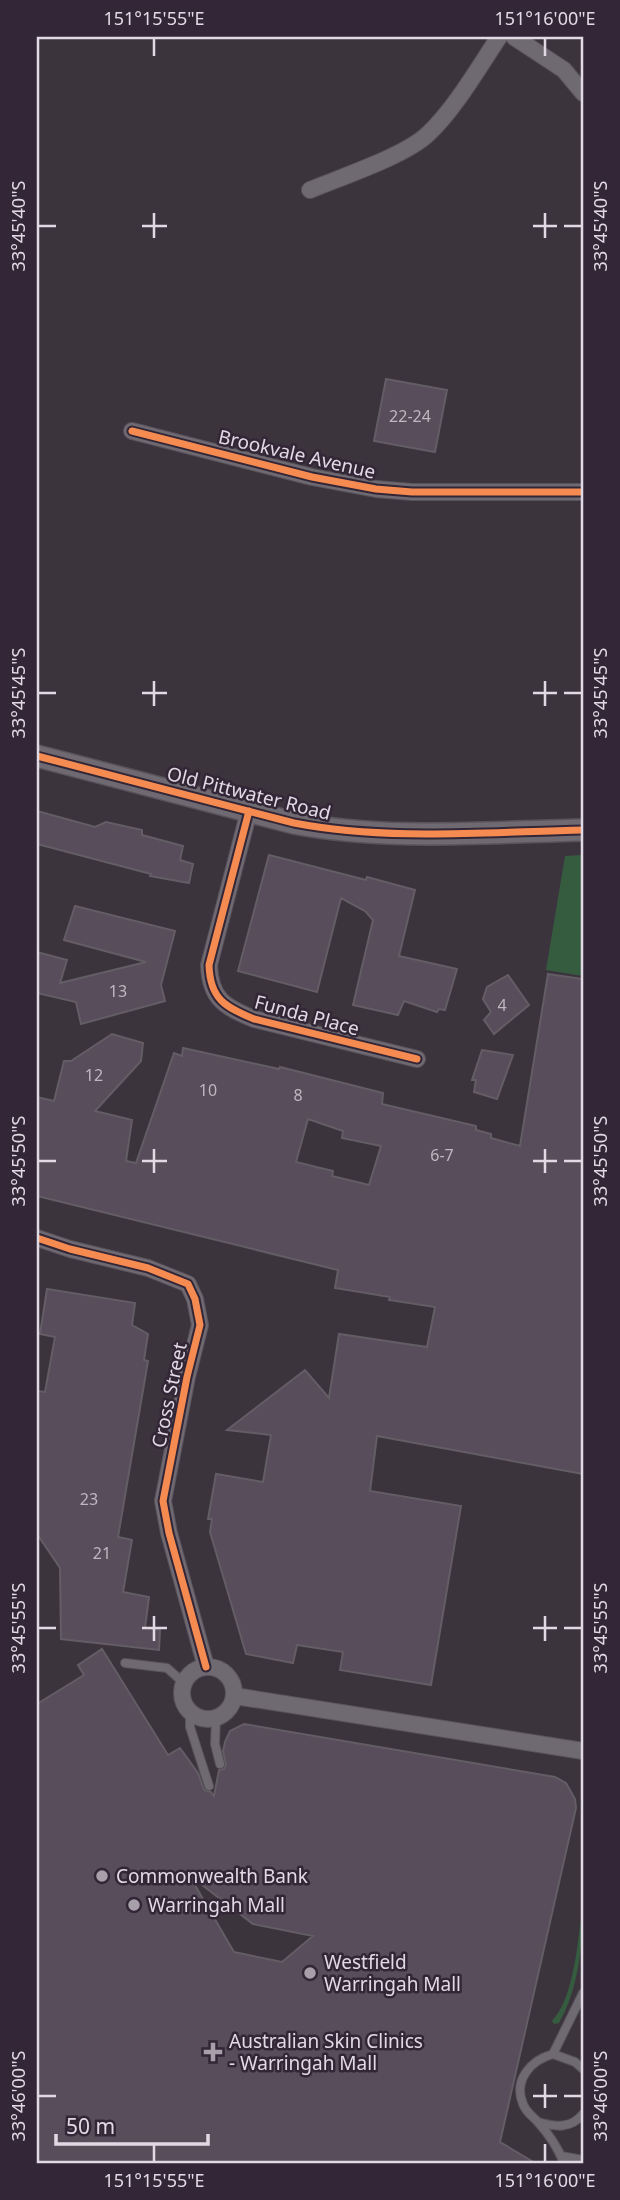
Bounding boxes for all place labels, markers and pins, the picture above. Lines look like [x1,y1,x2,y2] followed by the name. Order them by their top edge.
[116,1863,308,1889] place label: Commonwealth Bank
[94,1868,110,1884] marker: Commonwealth Bank
[148,1892,285,1918] place label: Warringah Mall
[126,1897,142,1913] marker: Warringah Mall
[324,1949,461,1997] place label: Westfield Warringah Mall
[302,1965,318,1981] marker: Westfield Warringah Mall
[229,2028,423,2076] place label: Australian Skin Clinics - Warringah Mall
[203,2042,223,2062] marker: Australian Skin Clinics - Warringah Mall

